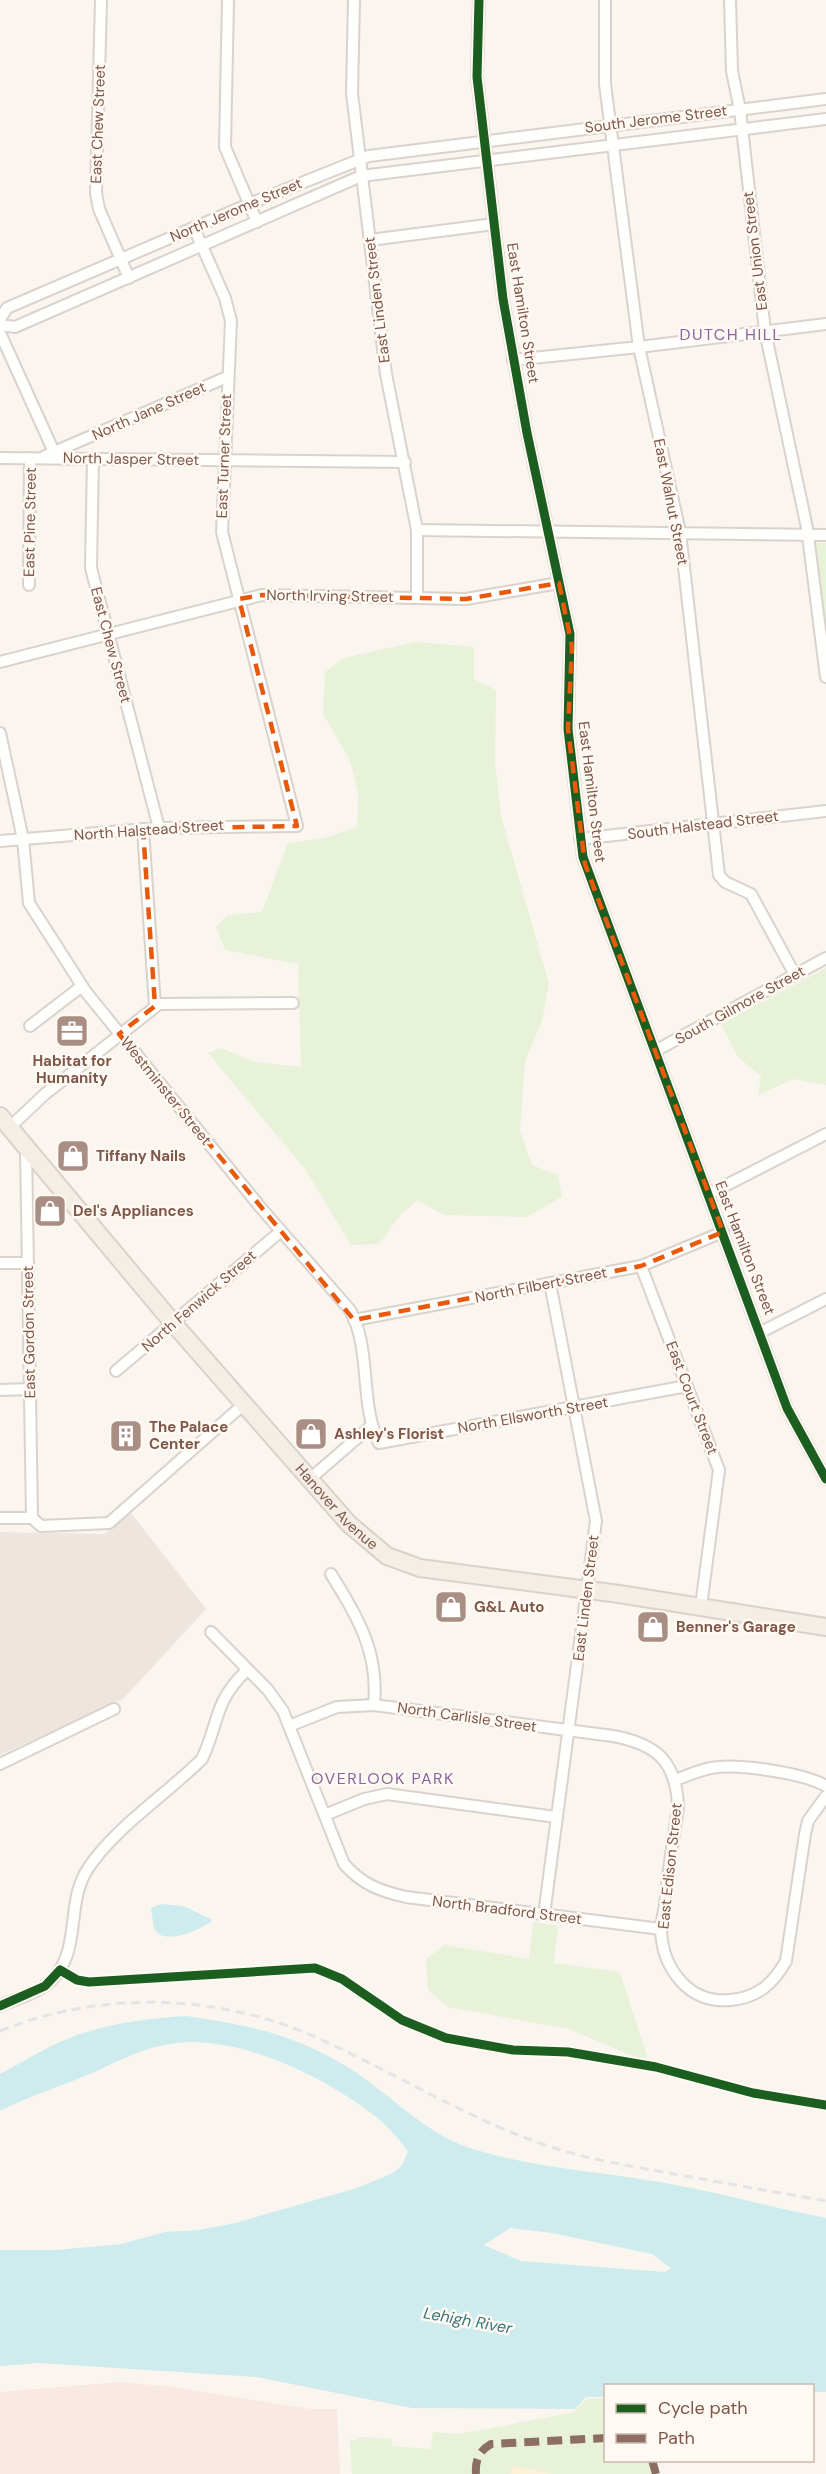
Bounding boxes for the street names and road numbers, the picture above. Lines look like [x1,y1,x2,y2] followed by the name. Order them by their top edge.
[86,64,110,184] street label: East Chew Street
[584,100,728,138] street label: South Jerome Street
[167,173,305,247] street label: North Jerome Street
[738,190,772,312] street label: East Union Street
[359,236,395,364] street label: East Linden Street
[502,241,544,385] street label: East Hamilton Street
[89,377,209,445] street label: North Jane Street
[212,393,236,519] street label: East Turner Street
[649,437,693,567] street label: East Walnut Street
[63,448,200,470] street label: North Jasper Street
[19,467,41,577] street label: East Pine Street
[86,585,136,705] street label: East Chew Street
[266,585,394,607] street label: North Irving Street
[573,720,611,864] street label: East Hamilton Street
[626,806,780,844] street label: South Halstead Street
[73,815,225,845] street label: North Halstead Street
[672,961,809,1049] street label: South Gilmore Street
[116,1032,216,1150] street label: Westminster Street
[710,1178,780,1318] street label: East Hamilton Street
[137,1246,261,1356] street label: North Fenwick Street
[473,1262,609,1308] street label: North Filbert Street
[18,1265,40,1398] street label: East Gordon Street
[661,1338,723,1458] street label: East Court Street
[456,1392,610,1438] street label: North Ellsworth Street
[291,1459,382,1554] street label: Hanover Avenue
[568,1534,604,1662] street label: East Linden Street
[396,1697,538,1737] street label: North Carlisle Street
[653,1802,687,1930] street label: East Edison Street
[431,1891,583,1929] street label: North Bradford Street

